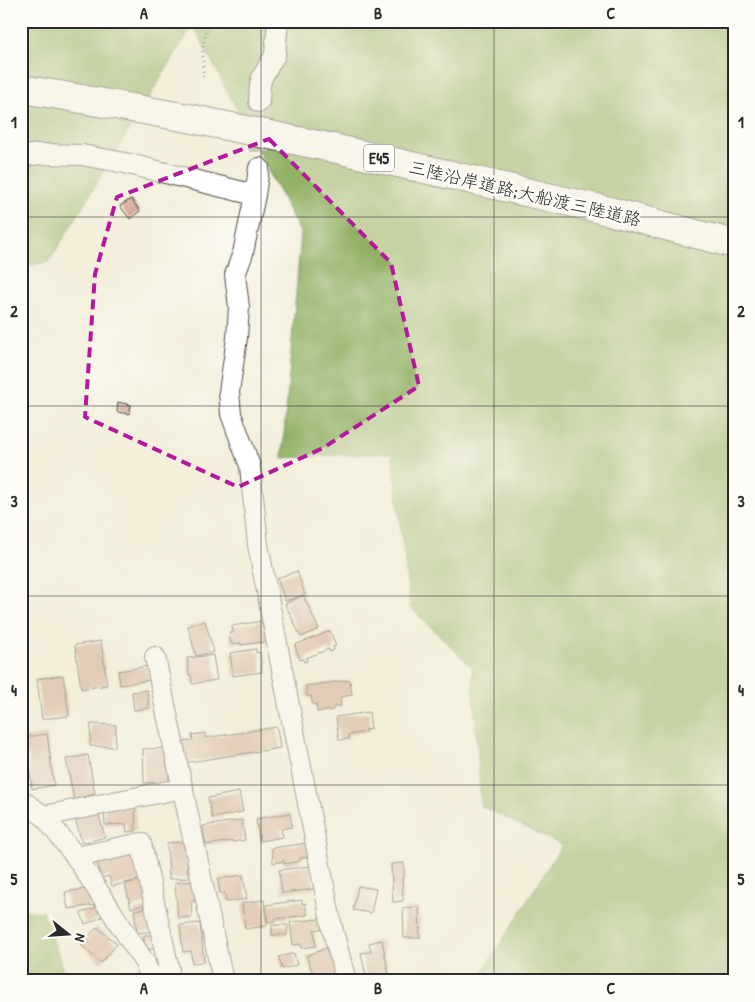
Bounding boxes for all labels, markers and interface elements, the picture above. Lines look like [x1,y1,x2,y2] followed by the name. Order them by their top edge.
[140,2,148,24] text: A
[374,2,382,24] text: B
[607,2,616,24] text: C
[11,111,17,133] text: 1
[738,111,744,133] text: 1
[364,144,394,172] road number: E45
[406,154,644,232] street label: 三陸沿岸道路;大船渡三陸道路
[10,300,18,322] text: 2
[737,300,745,322] text: 2
[10,490,18,512] text: 3
[737,490,745,512] text: 3
[11,679,17,701] text: 4
[738,679,744,701] text: 4
[11,868,18,890] text: 5
[738,868,745,890] text: 5
[42,910,92,960] north arrow
[71,932,91,945] text: N
[140,977,148,999] text: A
[374,977,382,999] text: B
[607,977,616,999] text: C

